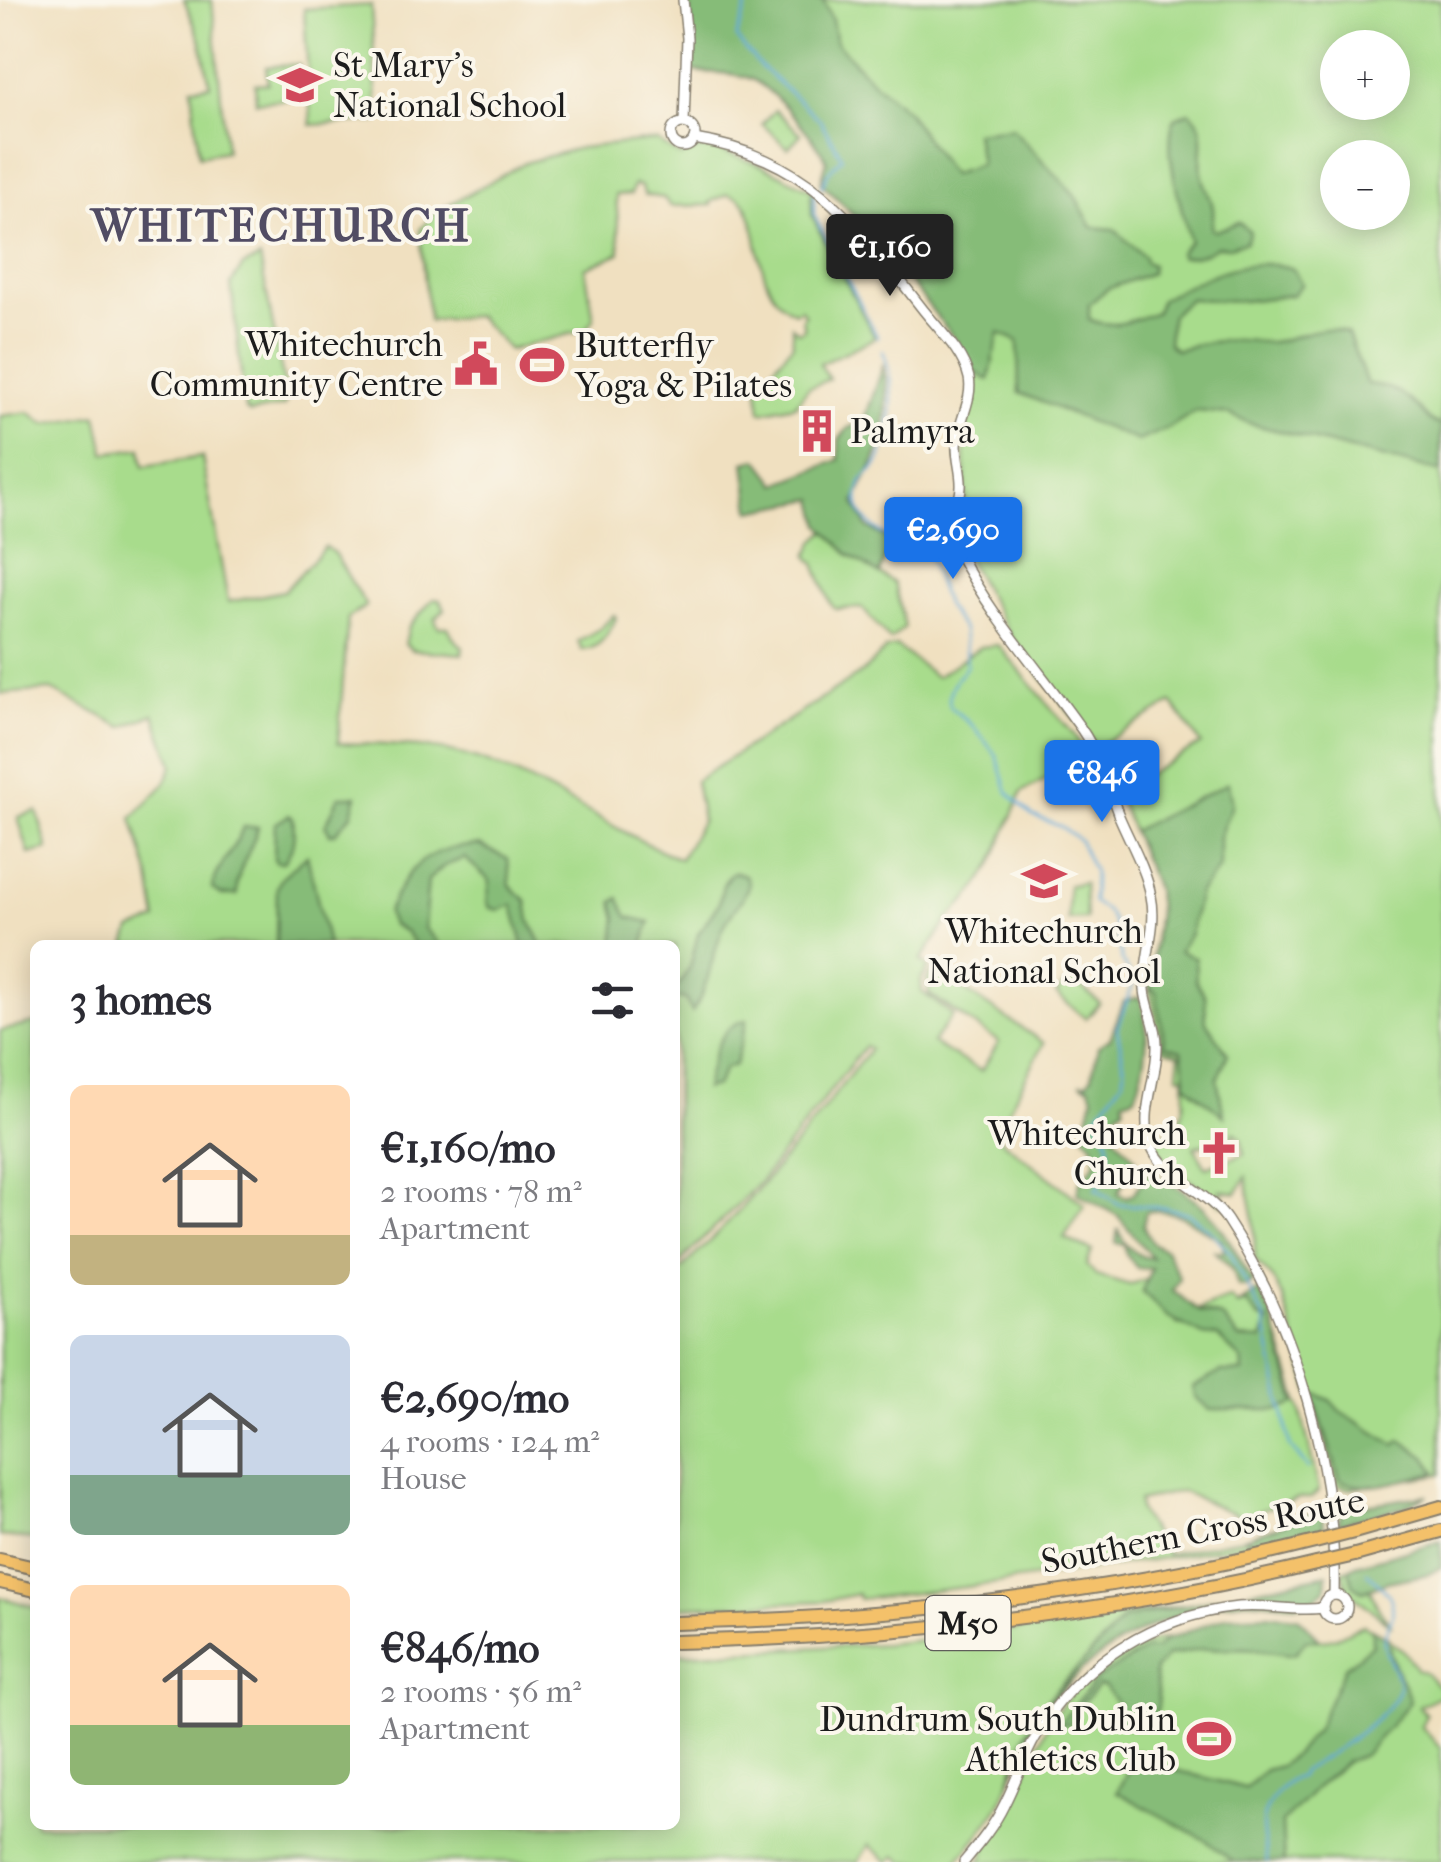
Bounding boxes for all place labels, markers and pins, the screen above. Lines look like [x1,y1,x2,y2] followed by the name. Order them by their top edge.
[333,45,567,126] place label: St Mary's National School
[276,61,324,109] school or university icon: St Mary's National School
[809,214,971,299] pin: €1,160
[150,324,443,405] place label: Whitechurch Community Centre
[574,325,792,406] place label: Butterfly Yoga & Pilates
[452,340,500,388] public building icon: Whitechurch Community Centre
[518,341,566,389] sports icon: Butterfly Yoga & Pilates
[793,407,841,455] building icon: Palmyra
[850,411,975,452] place label: Palmyra
[872,497,1034,582] pin: €2,690
[1043,740,1161,825] pin: €846
[1020,857,1068,905] school or university icon: Whitechurch National School
[927,911,1161,992] place label: Whitechurch National School
[987,1113,1186,1194] place label: Whitechurch Church
[1195,1129,1243,1177] church icon: Whitechurch Church
[819,1699,1176,1780] place label: Dundrum South Dublin Athletics Club
[1185,1715,1233,1763] sports icon: Dundrum South Dublin Athletics Club

